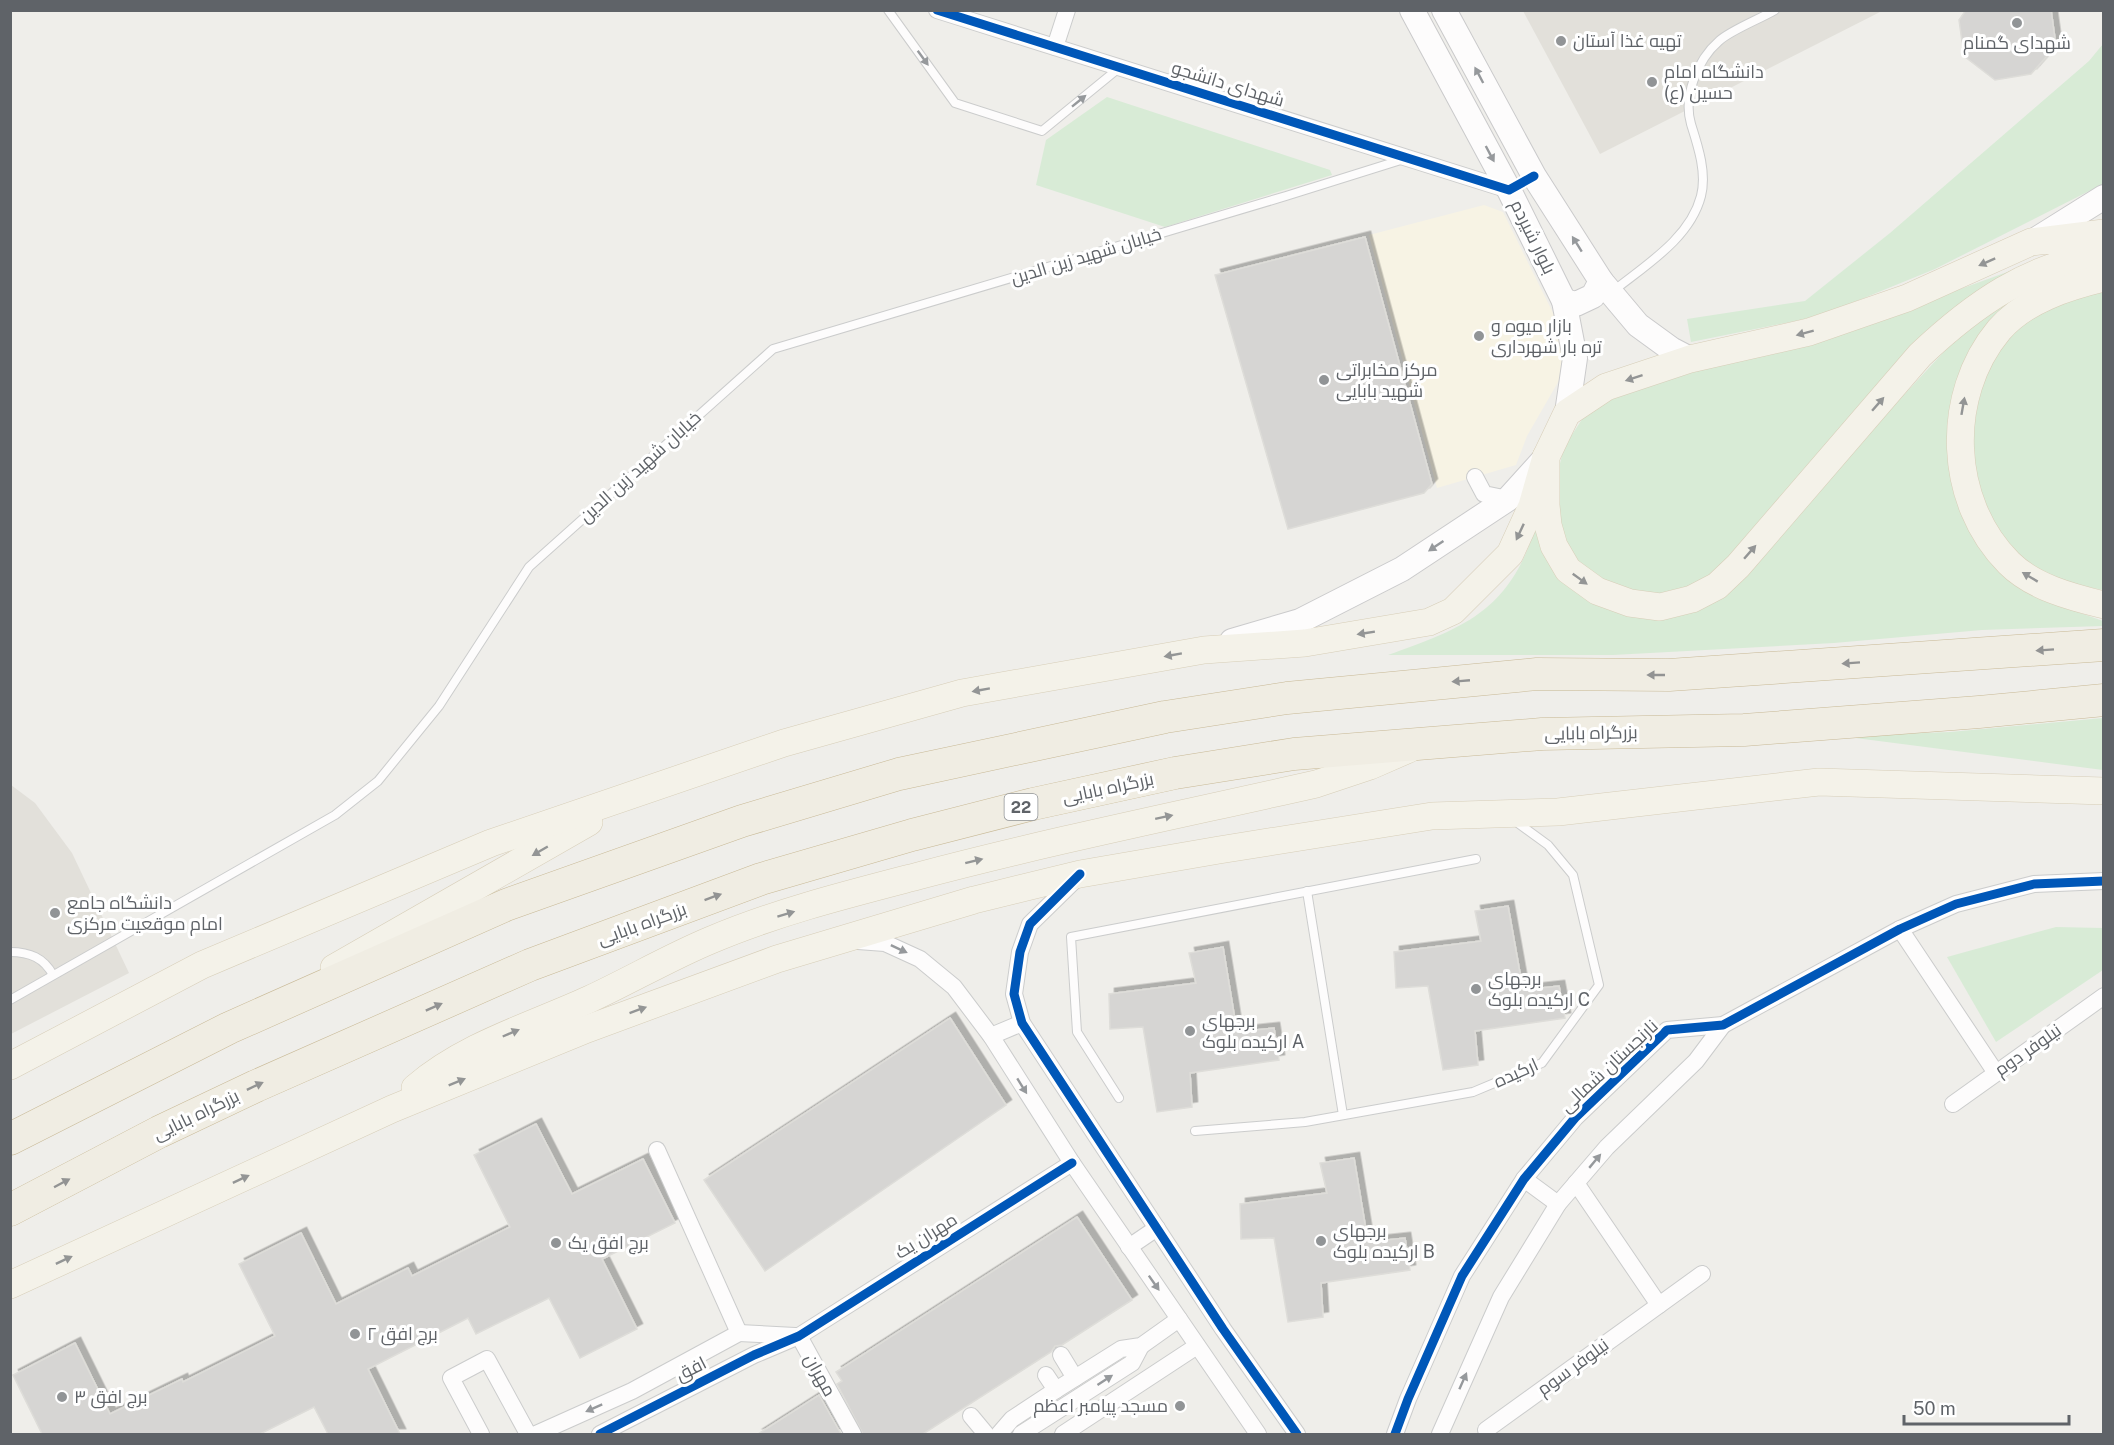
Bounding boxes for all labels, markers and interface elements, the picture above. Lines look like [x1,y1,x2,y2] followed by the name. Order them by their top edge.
[2010,16,2024,30] marker: شهدای گمنام
[1573,30,1682,52] place label: تهیه غذا آستان
[1963,32,2071,55] place label: شهدای گمنام
[1554,34,1568,48] marker: تهیه غذا آستان
[916,50,928,65] one-way arrow
[1169,56,1287,112] street label: شهدای دانشجو
[1664,61,1764,105] place label: دانشگاه امام حسین (ع)
[1474,66,1484,83] one-way arrow
[1645,75,1659,89] marker: دانشگاه امام حسین (ع)
[1071,94,1087,107] one-way arrow
[1485,146,1495,163] one-way arrow
[1505,196,1560,278] street label: بلوار شیردم
[1008,223,1164,289] street label: خیابان شهید زین الدین
[1572,236,1583,252] one-way arrow
[1978,258,1995,267] one-way arrow
[1491,315,1602,358] place label: بازار میوه و تره بار شهرداری
[1796,328,1814,338] one-way arrow
[1472,329,1486,343] marker: بازار میوه و تره بار شهرداری
[1336,359,1437,402] place label: مرکز مخابراتی شهید بابایی
[1317,373,1331,387] marker: مرکز مخابراتی شهید بابایی
[1625,373,1643,383] one-way arrow
[1871,397,1884,412] one-way arrow
[1959,397,1968,416] one-way arrow
[575,406,705,528] street label: خیابان شهید زین الدین
[1515,523,1525,541] one-way arrow
[1429,540,1445,552] one-way arrow
[1743,545,1756,560] one-way arrow
[2022,572,2038,583] one-way arrow
[1572,573,1588,585] one-way arrow
[1357,628,1376,637] one-way arrow
[2036,645,2055,655] one-way arrow
[1163,651,1182,660] one-way arrow
[1841,658,1860,667] one-way arrow
[1647,670,1666,680] one-way arrow
[1452,676,1471,686] one-way arrow
[971,686,990,695] one-way arrow
[1544,721,1638,745] street label: بزرگراه بابایی
[1060,768,1156,808] street label: بزرگراه بابایی
[1004,794,1038,820] road number: 22
[1155,812,1174,821] one-way arrow
[531,845,548,855] one-way arrow
[965,856,983,866] one-way arrow
[67,892,223,936] place label: دانشگاه جامع امام موقعیت مرکزی
[704,892,722,902] one-way arrow
[594,898,690,950] street label: بزرگراه بابایی
[48,906,62,920] marker: دانشگاه جامع امام موقعیت مرکزی
[777,909,795,918] one-way arrow
[891,945,908,954] one-way arrow
[1488,968,1590,1011] place label: برجهای ارکیده بلوک C
[1469,982,1483,996] marker: برجهای ارکیده بلوک C
[425,1002,443,1012] one-way arrow
[629,1004,647,1014] one-way arrow
[1202,1010,1305,1053] place label: برجهای ارکیده بلوک A
[1555,1015,1663,1117] street label: نارنجستان شمالی
[1990,1019,2066,1082] street label: نیلوفر دوم
[1183,1024,1197,1038] marker: برجهای ارکیده بلوک A
[503,1028,521,1038] one-way arrow
[1490,1054,1542,1092] street label: ارکیده
[448,1077,466,1086] one-way arrow
[1017,1078,1028,1094] one-way arrow
[247,1081,264,1090] one-way arrow
[149,1085,243,1145] street label: بزرگراه بابایی
[1588,1154,1601,1169] one-way arrow
[232,1174,249,1183] one-way arrow
[54,1178,71,1187] one-way arrow
[891,1208,961,1264] street label: مهران یک
[1333,1220,1435,1263] place label: برجهای ارکیده بلوک B
[568,1232,649,1255] place label: برج افق یک
[1314,1234,1328,1248] marker: برجهای ارکیده بلوک B
[549,1236,563,1250] marker: برج افق یک
[55,1256,72,1265] one-way arrow
[1148,1274,1160,1290] one-way arrow
[367,1323,438,1346] place label: برج افق ۲
[348,1327,362,1341] marker: برج افق ۲
[1533,1334,1614,1401] street label: نیلوفر سوم
[799,1350,841,1400] street label: مهران
[672,1352,711,1387] street label: افق
[1458,1372,1467,1389] one-way arrow
[1097,1374,1113,1385] one-way arrow
[74,1386,147,1409] place label: برج افق ۳
[1904,1388,2069,1426] scale bar
[55,1390,69,1404] marker: برج افق ۳
[1033,1395,1168,1418] place label: مسجد پیامبر اعظم
[1913,1398,1956,1419] text: 50 m
[1173,1399,1187,1413] marker: مسجد پیامبر اعظم
[585,1404,603,1413] one-way arrow

